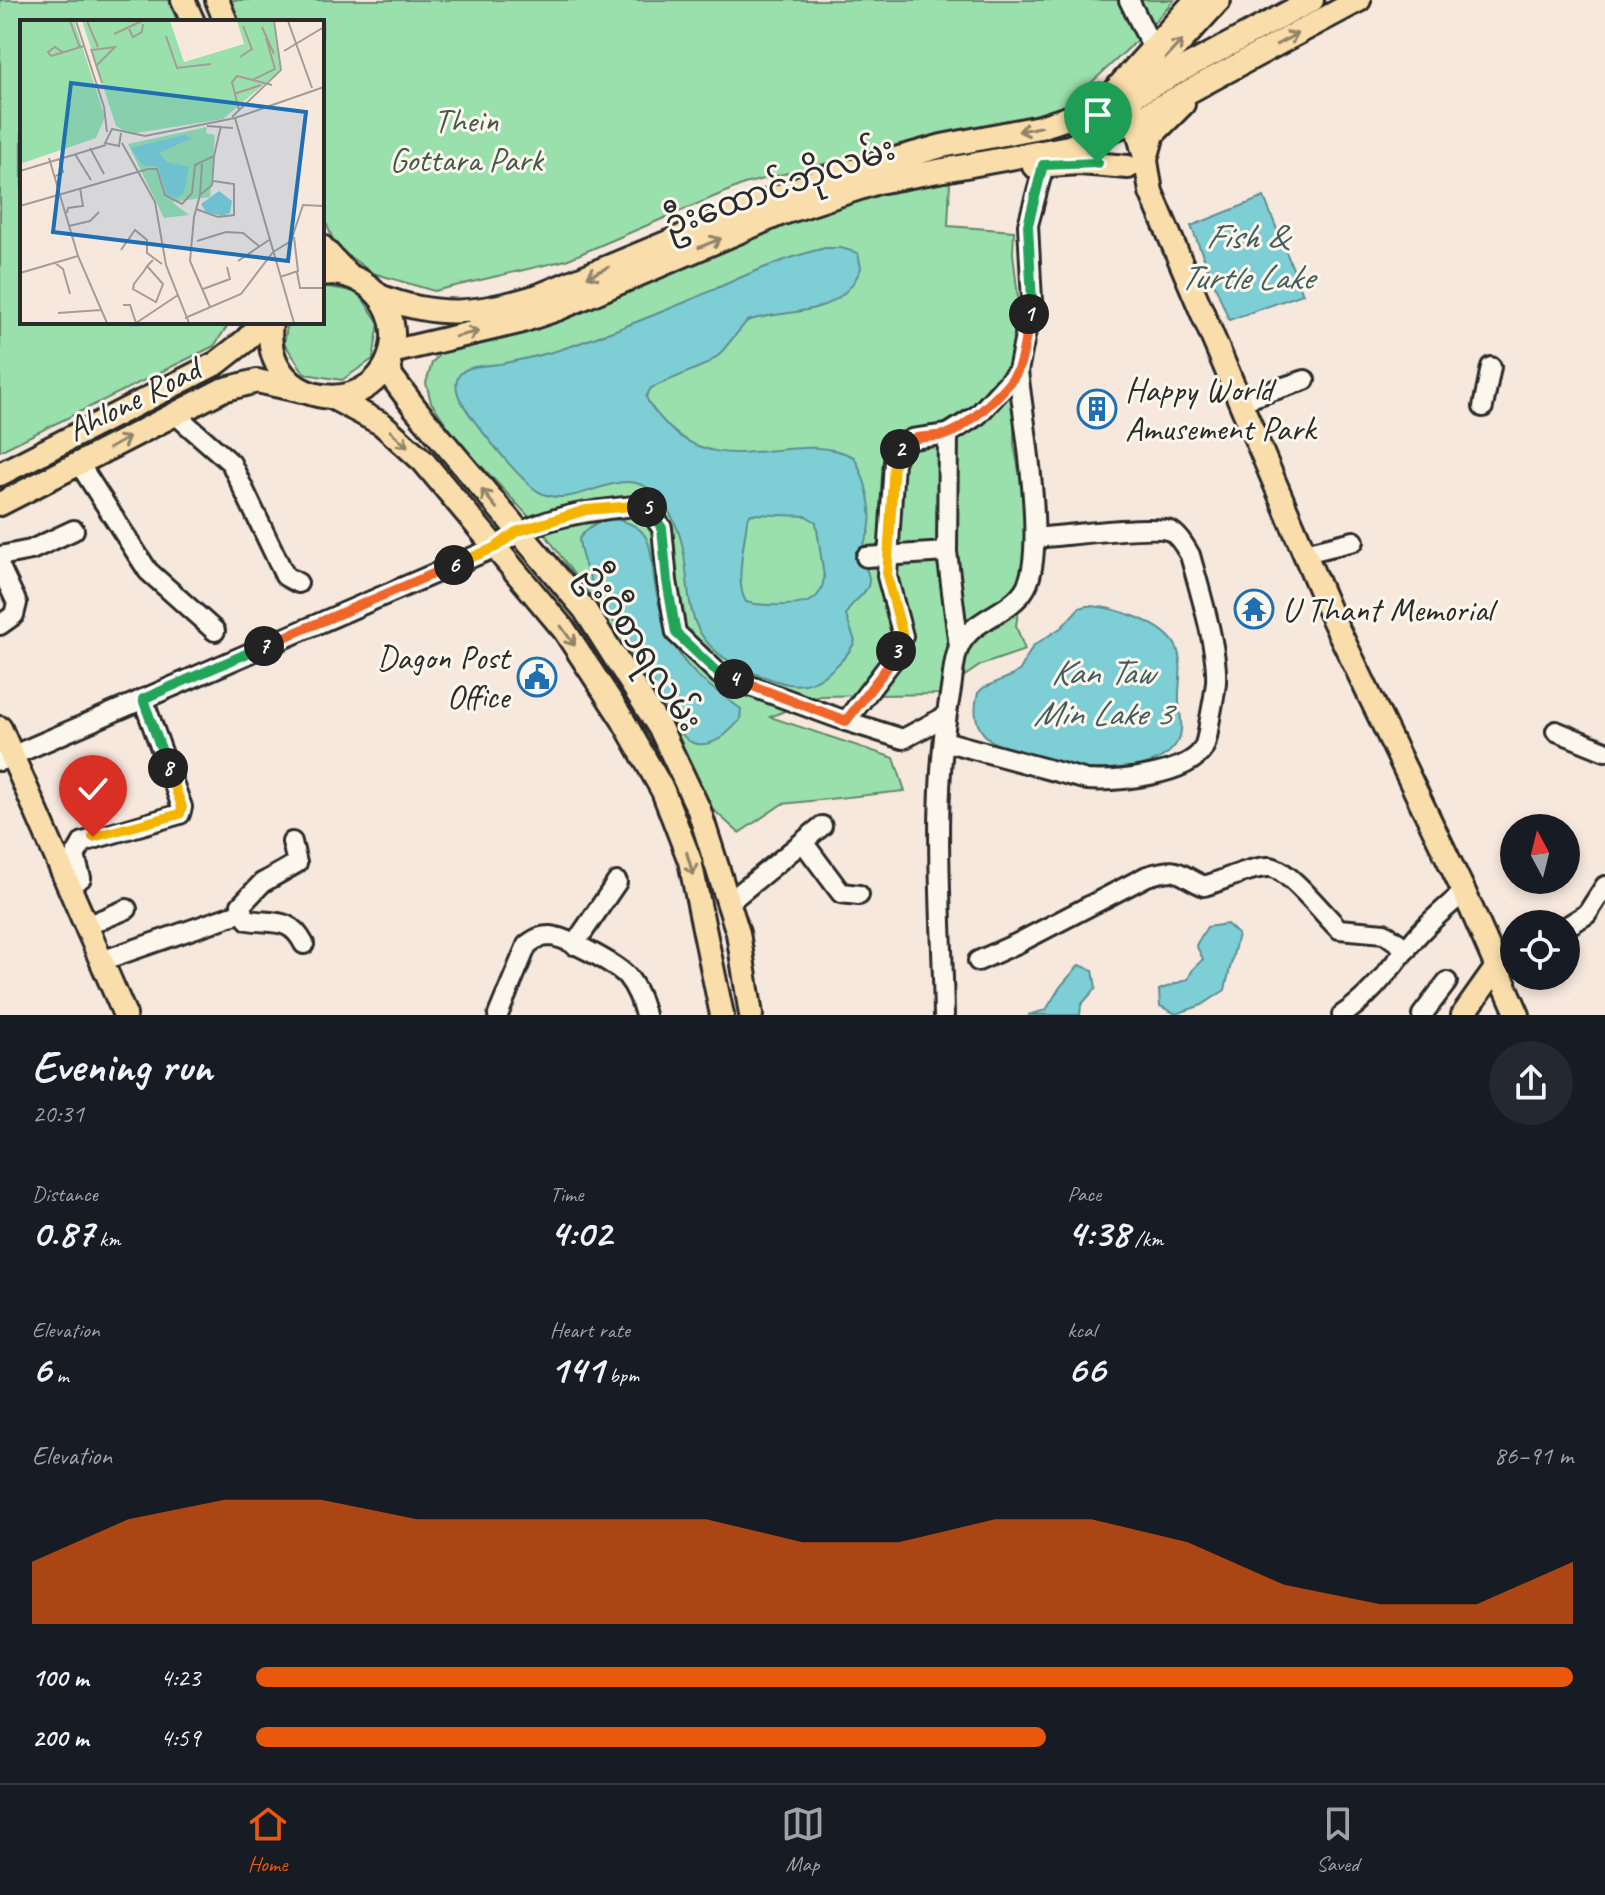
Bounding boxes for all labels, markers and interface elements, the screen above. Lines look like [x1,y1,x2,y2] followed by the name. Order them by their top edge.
[20,20,324,324] inset map
[1275,30,1299,46] one-way arrow
[1165,39,1184,59] one-way arrow
[1064,81,1132,163] pin
[1076,93,1120,137] icon: arrive
[389,99,545,181] park label: Thein Gottara Park
[1017,122,1043,137] one-way arrow
[656,123,903,251] street label: ဦးထောင်ဘိုလမ်း
[1179,213,1318,300] water label: Fish & Turtle Lake
[697,235,722,249] one-way arrow
[587,265,611,280] one-way arrow
[1009,294,1049,334] pin: 1
[1024,300,1034,328] text: 1
[454,326,479,341] one-way arrow
[59,345,211,451] street label: Ahlone Road
[1125,368,1318,450] place label: Happy World Amusement Park
[1076,388,1118,430] building icon: Happy World Amusement Park
[388,429,408,447] one-way arrow
[880,429,920,469] pin: 2
[107,435,131,451] one-way arrow
[895,435,905,463] text: 2
[627,487,667,527] pin: 5
[480,489,498,510] one-way arrow
[642,493,652,521] text: 5
[434,545,474,585] pin: 6
[449,551,459,579] text: 6
[567,553,715,742] street label: ဦးဝီစာရလမ်း
[1233,588,1275,630] temple icon: U Thant Memorial
[1282,588,1499,631] place label: U Thant Memorial
[560,624,576,646] one-way arrow
[244,626,284,666] pin: 7
[876,631,916,671] pin: 3
[259,632,269,660] text: 7
[377,636,513,718] place label: Dagon Post Office
[891,637,901,665] text: 3
[1033,649,1178,736] water label: Kan Taw Min Lake 3
[516,656,558,698] public building icon: Dagon Post Office
[714,659,754,699] pin: 4
[729,665,739,693] text: 4
[148,748,188,788] pin: 8
[163,754,173,782] text: 8
[59,755,127,837] pin
[71,767,115,811] icon: check
[1500,814,1580,894] north arrow
[1500,814,1580,990] map controls
[684,851,698,876] one-way arrow
[1500,910,1580,990] button: locate
[32,1039,212,1094] text: Evening run
[1489,1041,1573,1125] button: share
[32,1097,84,1130] text: 20:31
[32,1180,98,1208] text: Distance
[550,1180,583,1208] text: Time
[1067,1180,1101,1208] text: Pace
[32,1208,94,1258] text: 0.87
[550,1208,612,1258] text: 4:02
[1067,1208,1129,1258] text: 4:38
[94,1225,121,1253] text: km
[1129,1225,1163,1253] text: /km
[32,1316,100,1344] text: Elevation
[550,1316,630,1344] text: Heart rate
[1067,1316,1096,1344] text: kcal
[32,1344,51,1394] text: 6
[550,1344,604,1394] text: 141
[1067,1344,1105,1394] text: 66
[51,1361,69,1389] text: m
[604,1361,639,1389] text: bpm
[32,1439,112,1472] text: Elevation
[1494,1439,1573,1472] text: 86–91 m
[32,1661,88,1694] text: 100 m
[160,1661,200,1694] text: 4:23
[32,1721,88,1754] text: 200 m
[160,1721,200,1754] text: 4:59
[246,1802,290,1878] tab: Home
[781,1802,825,1878] tab: Map
[1316,1802,1360,1878] tab: Saved

